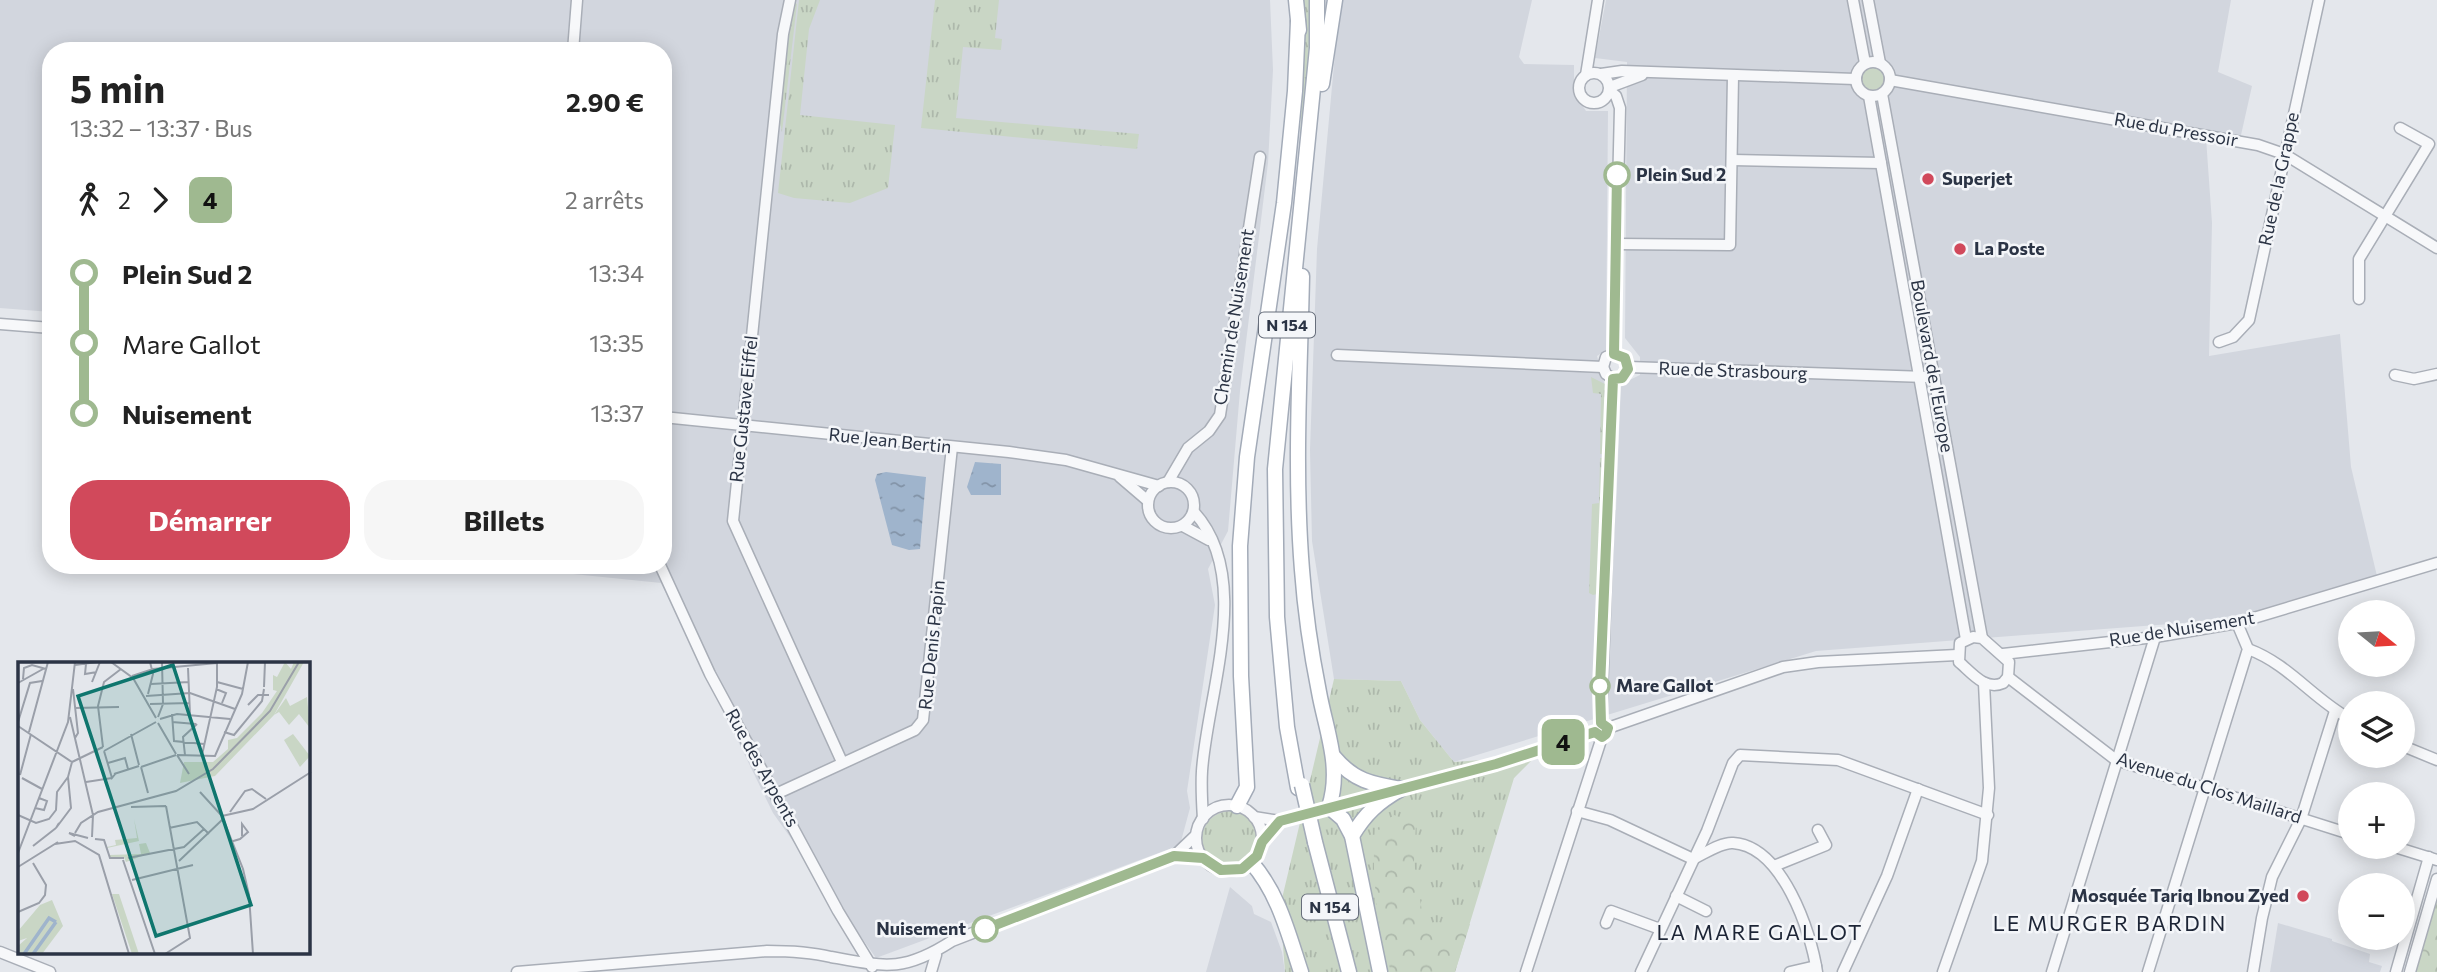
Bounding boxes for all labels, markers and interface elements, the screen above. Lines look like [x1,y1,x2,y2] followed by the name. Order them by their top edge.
[70,64,165,111] text: 5 min
[566,86,644,117] text: 2.90 €
[2112,107,2240,151] street label: Rue du Pressoir
[2253,110,2303,248] street label: Rue de la Grappe
[70,114,253,142] text: 13:32 – 13:37 · Bus
[1604,162,1630,188] marker: Plein Sud 2
[1636,163,1726,185] place label: Plein Sud 2
[1942,167,2013,189] place label: Superjet
[1920,171,1936,187] marker: Superjet
[70,181,108,219] icon: walk
[141,181,179,219] icon: forward
[203,185,218,214] text: 4
[118,186,131,214] text: 2
[565,186,644,214] text: 2 arrêts
[1208,227,1258,407] street label: Chemin de Nuisement
[1974,237,2045,259] place label: La Poste
[1952,241,1968,257] marker: La Poste
[122,258,252,289] text: Plein Sud 2
[589,259,644,287] text: 13:34
[1907,277,1959,454] street label: Boulevard de l'Europe
[1259,312,1315,338] road number: N 154
[122,328,261,359] text: Mare Gallot
[589,329,644,357] text: 13:35
[724,334,762,483] street label: Rue Gustave Eiffel
[1658,356,1808,384] street label: Rue de Strasbourg
[122,398,252,429] text: Nuisement
[590,399,644,427] text: 13:37
[828,423,953,457] street label: Rue Jean Bertin
[70,480,350,560] button: Démarrer
[364,480,644,560] button: Billets
[913,579,949,711] street label: Rue Denis Papin
[2338,600,2415,677] north arrow
[2338,600,2415,950] map controls
[2107,606,2256,650] street label: Rue de Nuisement
[18,662,310,954] inset map
[1616,674,1714,696] place label: Mare Gallot
[1590,676,1610,696] marker: Mare Gallot
[2338,691,2415,768] button: layers
[721,704,805,831] street label: Rue des Arpents
[1540,719,1586,765] line badge: 4
[1556,727,1570,756] text: 4
[2114,747,2305,827] street label: Avenue du Clos Maillard
[2338,782,2415,859] button: +
[2338,873,2415,950] button: −
[2071,884,2289,906] place label: Mosquée Tariq Ibnou Zyed
[2295,888,2311,904] marker: Mosquée Tariq Ibnou Zyed
[1302,894,1358,920] road number: N 154
[1993,910,2227,935] district label: LE MURGER BARDIN
[972,916,998,942] marker: Nuisement
[876,917,966,939] place label: Nuisement
[1656,919,1864,944] district label: LA MARE GALLOT

